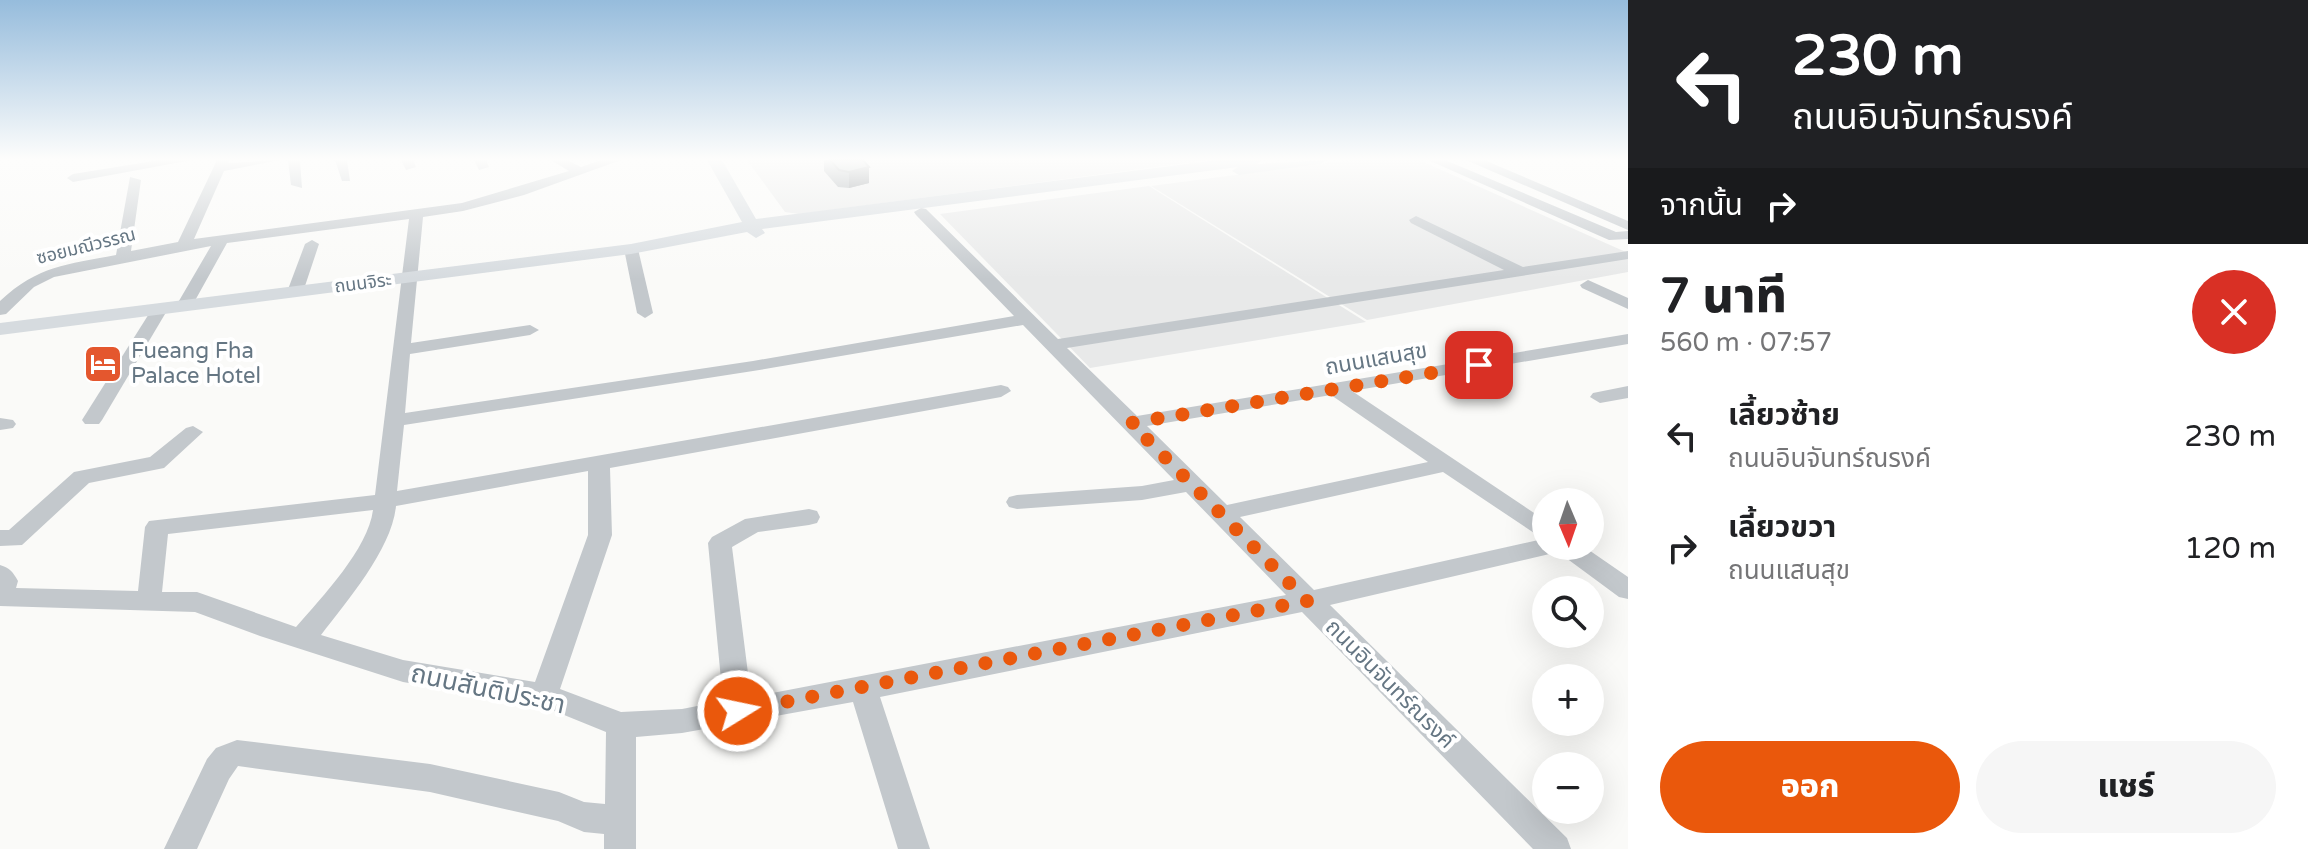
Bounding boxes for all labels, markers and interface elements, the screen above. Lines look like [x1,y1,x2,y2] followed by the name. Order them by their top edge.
[1792,23,1963,90] text: 230 m
[1660,32,1764,136] icon: left
[1792,96,2073,139] text: ถนนอินจันทร์ณรงค์
[1759,184,1803,228] icon: right
[1660,187,1743,224] text: จากนั้น
[34,223,138,269] street label: ซอยมณีวรรณ
[1660,268,1787,326] text: 7 นาที
[333,269,393,297] street label: ถนนจิระ
[2192,270,2276,354] button: close
[1660,327,1832,358] text: 560 m · 07:57
[1445,331,1513,399] pin
[1323,337,1429,381] street label: ถนนแสนสุข
[131,338,261,389] place label: Fueang Fha Palace Hotel
[82,343,124,385] hotel icon: Fueang Fha Palace Hotel
[1457,343,1501,387] icon: arrive
[1728,397,1840,434] text: เลี้ยวซ้าย
[1660,414,1704,458] icon: left
[2184,418,2276,455] text: 230 m
[1728,443,1931,474] text: ถนนอินจันทร์ณรงค์
[1532,488,1604,560] north arrow
[1532,488,1604,824] map controls
[1728,509,1836,546] text: เลี้ยวขวา
[1660,526,1704,570] icon: right
[2184,530,2276,567] text: 120 m
[1728,555,1850,586] text: ถนนแสนสุข
[1532,576,1604,648] button: search
[1320,614,1460,754] street label: ถนนอินจันทร์ณรงค์
[408,658,568,720] street label: ถนนสันติประชา
[1532,664,1604,736] button: +
[696,669,780,753] position arrow
[1660,741,1960,833] button: ออก
[1976,741,2276,833] button: แชร์
[1532,752,1604,824] button: −

